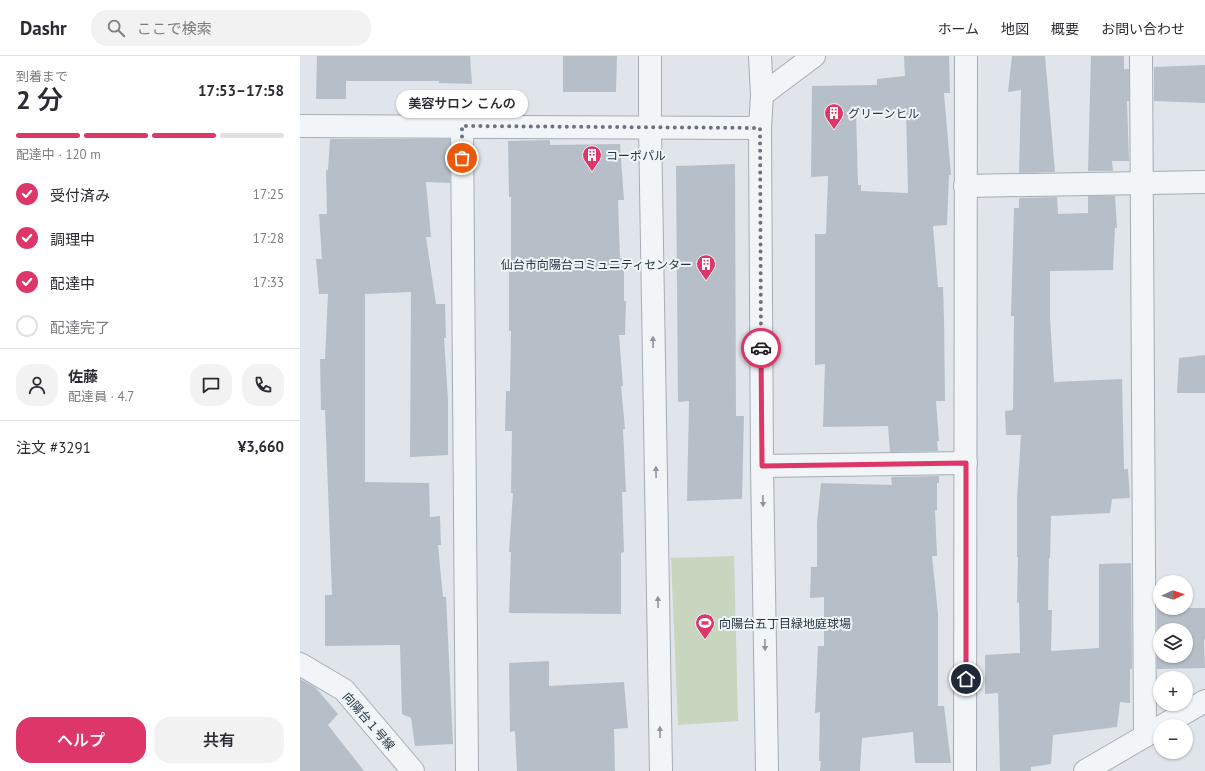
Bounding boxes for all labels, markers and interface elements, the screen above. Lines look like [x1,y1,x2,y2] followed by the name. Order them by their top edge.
[91,10,371,46] search box
[20,16,67,40] text: Dashr
[105,17,127,39] icon: search
[137,19,212,38] text: ここで検索
[937,20,979,38] text: ホーム
[1001,20,1029,38] text: 地図
[1051,20,1079,38] text: 概要
[1101,20,1185,38] text: お問い合わせ
[16,68,68,85] text: 到着まで
[198,81,284,100] text: 17:53–17:58
[16,83,63,116] text: 2 分
[396,90,528,118] callout: 美容サロン こんの
[408,95,516,112] text: 美容サロン こんの
[823,102,845,130] building icon: グリーンヒル
[848,106,919,121] place label: グリーンヒル
[445,141,479,175] pin
[581,144,603,172] building icon: コーポパル
[16,146,101,163] text: 配達中 · 120 m
[451,147,473,169] icon: bag
[606,148,666,163] place label: コーポパル
[16,183,38,205] icon: check
[50,186,110,205] text: 受付済み
[253,186,284,203] text: 17:25
[16,227,38,249] icon: check
[50,230,95,249] text: 調理中
[253,230,284,247] text: 17:28
[695,253,717,281] building icon: 仙台市向陽台コミュニティセンター
[501,257,692,272] place label: 仙台市向陽台コミュニティセンター
[16,271,38,293] icon: check
[50,274,95,293] text: 配達中
[253,274,284,291] text: 17:33
[50,318,110,337] text: 配達完了
[741,328,781,368] courier
[650,336,657,348] one-way arrow
[750,337,772,359] icon: car
[16,364,58,406] button: person
[190,364,232,406] button: chat
[242,364,284,406] button: phone
[68,367,98,386] text: 佐藤
[68,388,134,405] text: 配達員 · 4.7
[238,437,284,456] text: ¥3,660
[16,438,91,457] text: 注文 #3291
[653,465,659,478] one-way arrow
[759,495,766,507] one-way arrow
[1153,575,1193,615] north arrow
[1153,575,1193,759] map controls
[655,595,661,608] one-way arrow
[694,612,716,640] sports icon: 向陽台五丁目緑地庭球場
[719,616,851,631] place label: 向陽台五丁目緑地庭球場
[1153,623,1193,663] button: layers
[762,639,768,652] one-way arrow
[949,662,983,696] pin
[955,668,977,690] icon: home
[1153,671,1193,711] button: +
[340,689,398,753] street label: 向陽台１号線
[16,717,146,763] button: ヘルプ
[154,717,284,763] button: 共有
[1153,719,1193,759] button: −
[657,725,663,738] one-way arrow

